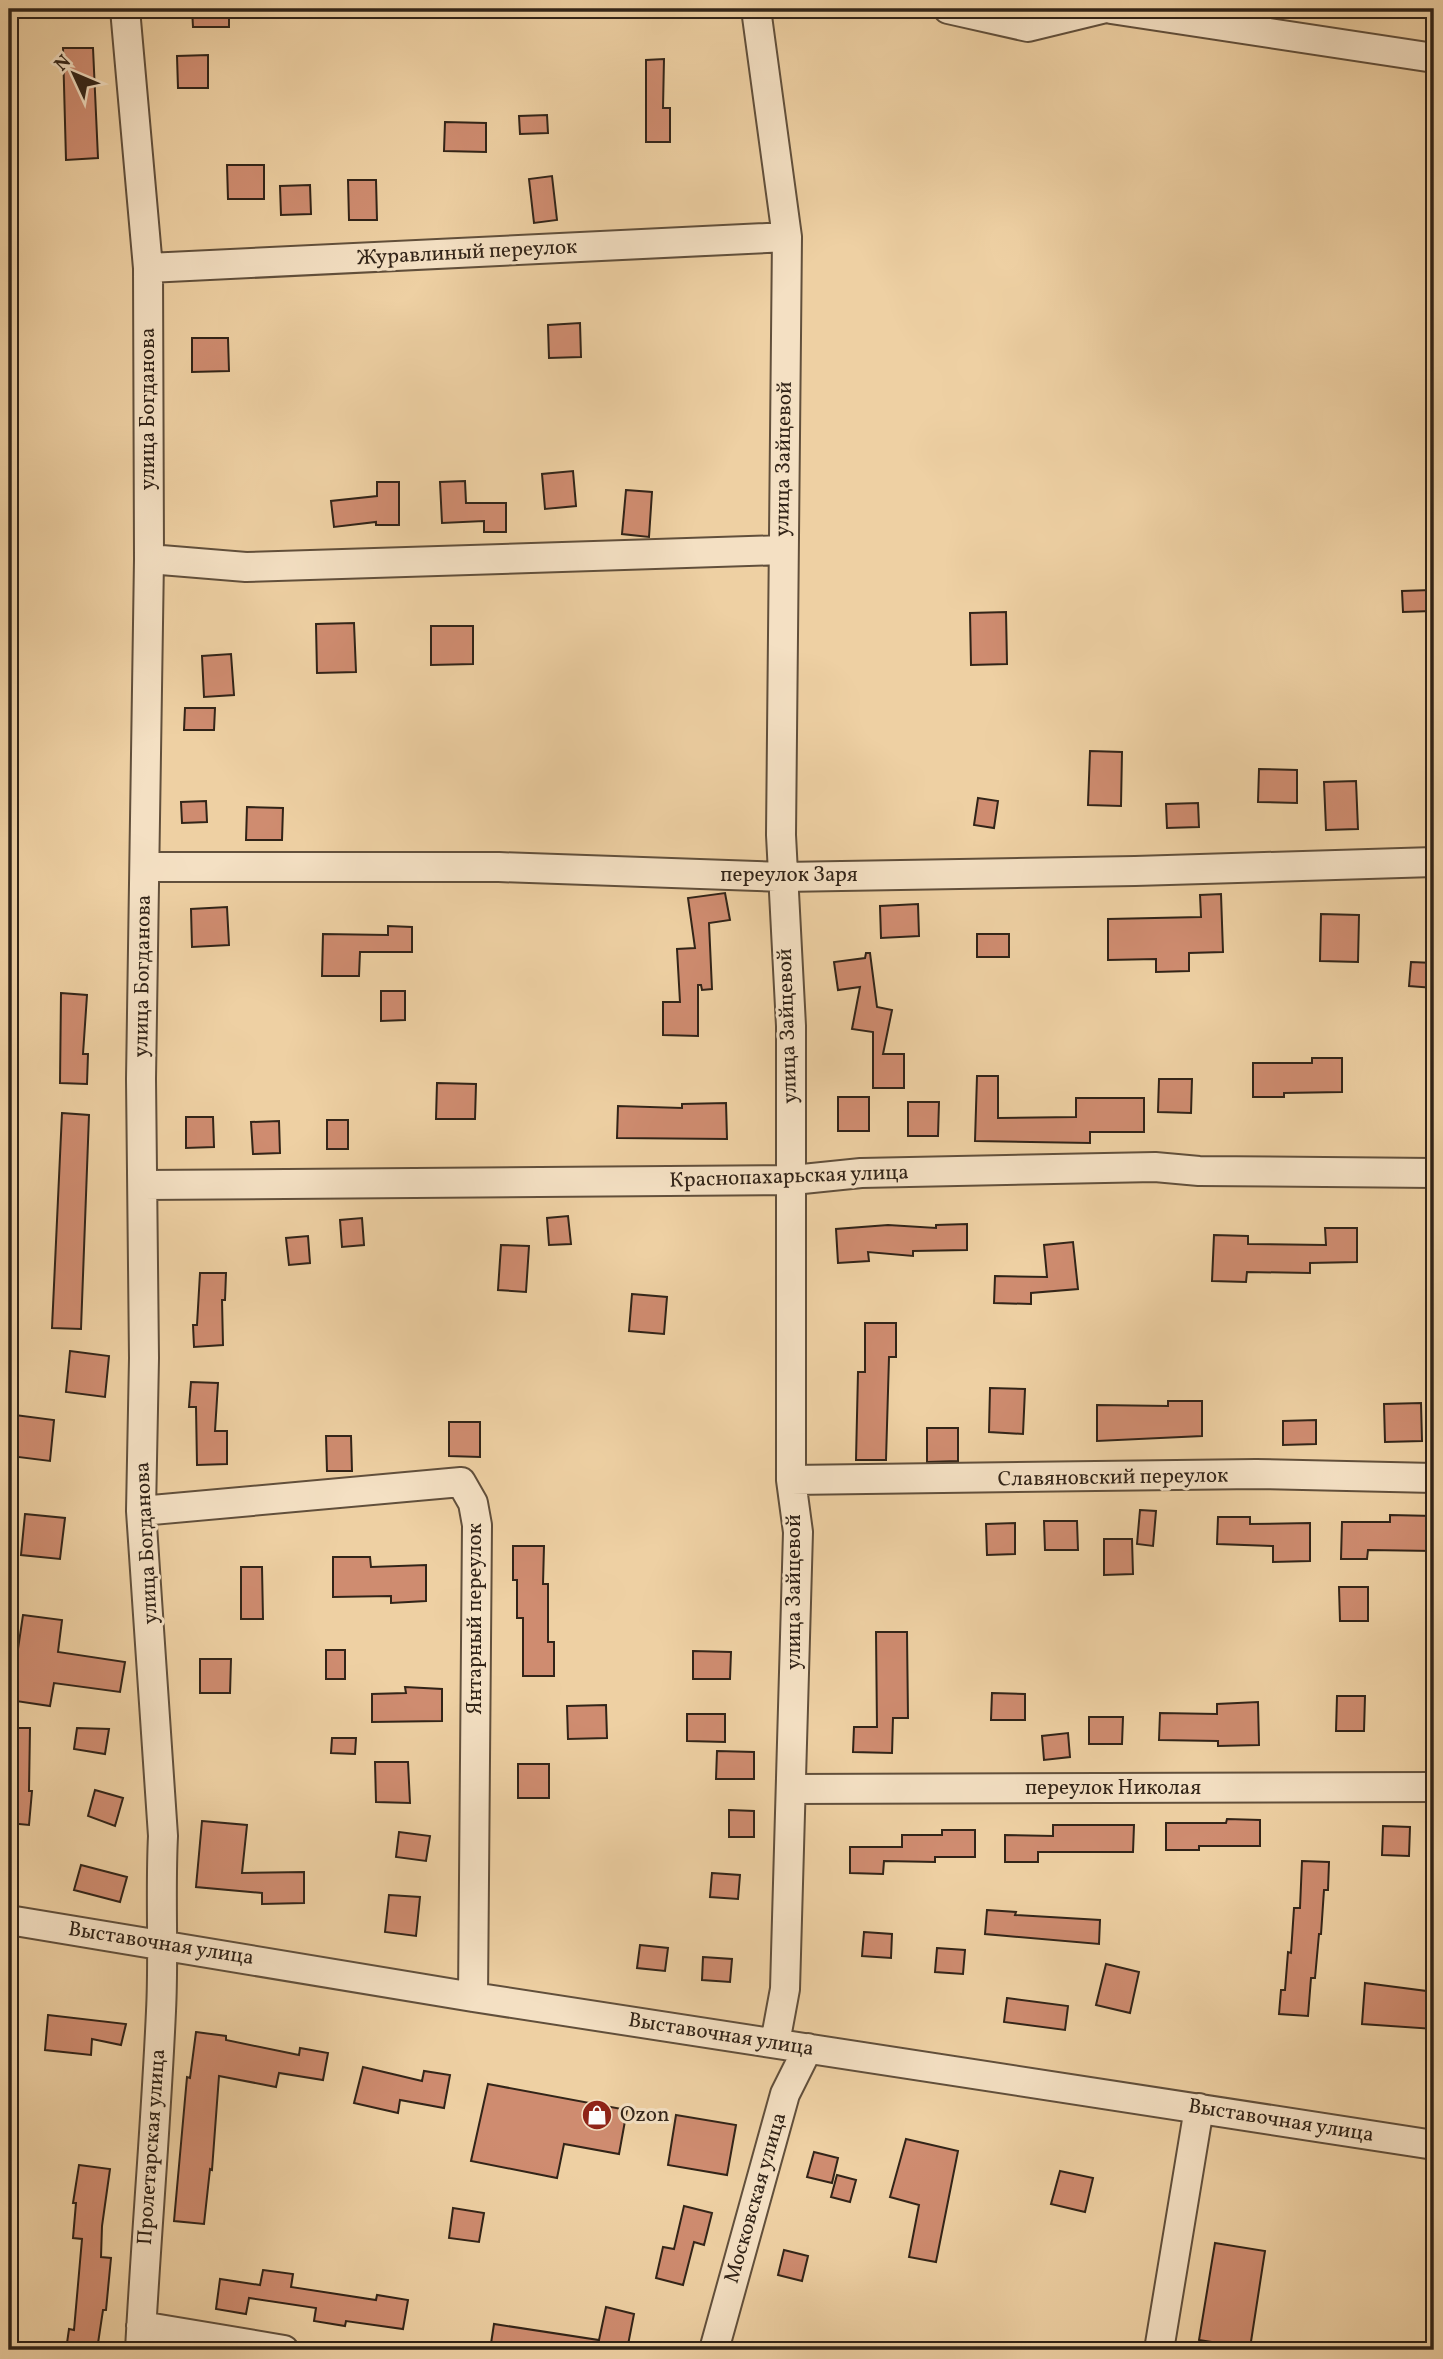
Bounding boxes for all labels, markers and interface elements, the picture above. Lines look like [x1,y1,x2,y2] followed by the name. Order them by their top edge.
[38,38,108,108] north arrow
[49,49,77,78] text: N
[356,233,578,273] street label: Журавлиный переулок
[134,328,163,490] street label: улица Богданова
[768,381,800,537] street label: улица Зайцевой
[720,861,858,890] street label: переулок Заря
[127,894,159,1058] street label: улица Богданова
[771,948,805,1104] street label: улица Зайцевой
[669,1158,909,1196] street label: Краснопахарьская улица
[128,1461,166,1625] street label: улица Богданова
[997,1461,1229,1495] street label: Славяновский переулок
[780,1514,809,1670] street label: улица Зайцевой
[461,1523,490,1715] street label: Янтарный переулок
[1025,1774,1201,1803] street label: переулок Николая
[66,1915,256,1973] street label: Выставочная улица
[626,2006,816,2064] street label: Выставочная улица
[131,2048,173,2246] street label: Пролетарская улица
[1186,2092,1376,2150] street label: Выставочная улица
[580,2098,614,2132] shop icon: Ozon
[620,2101,670,2130] place label: Ozon
[718,2109,794,2287] street label: Московская улица

